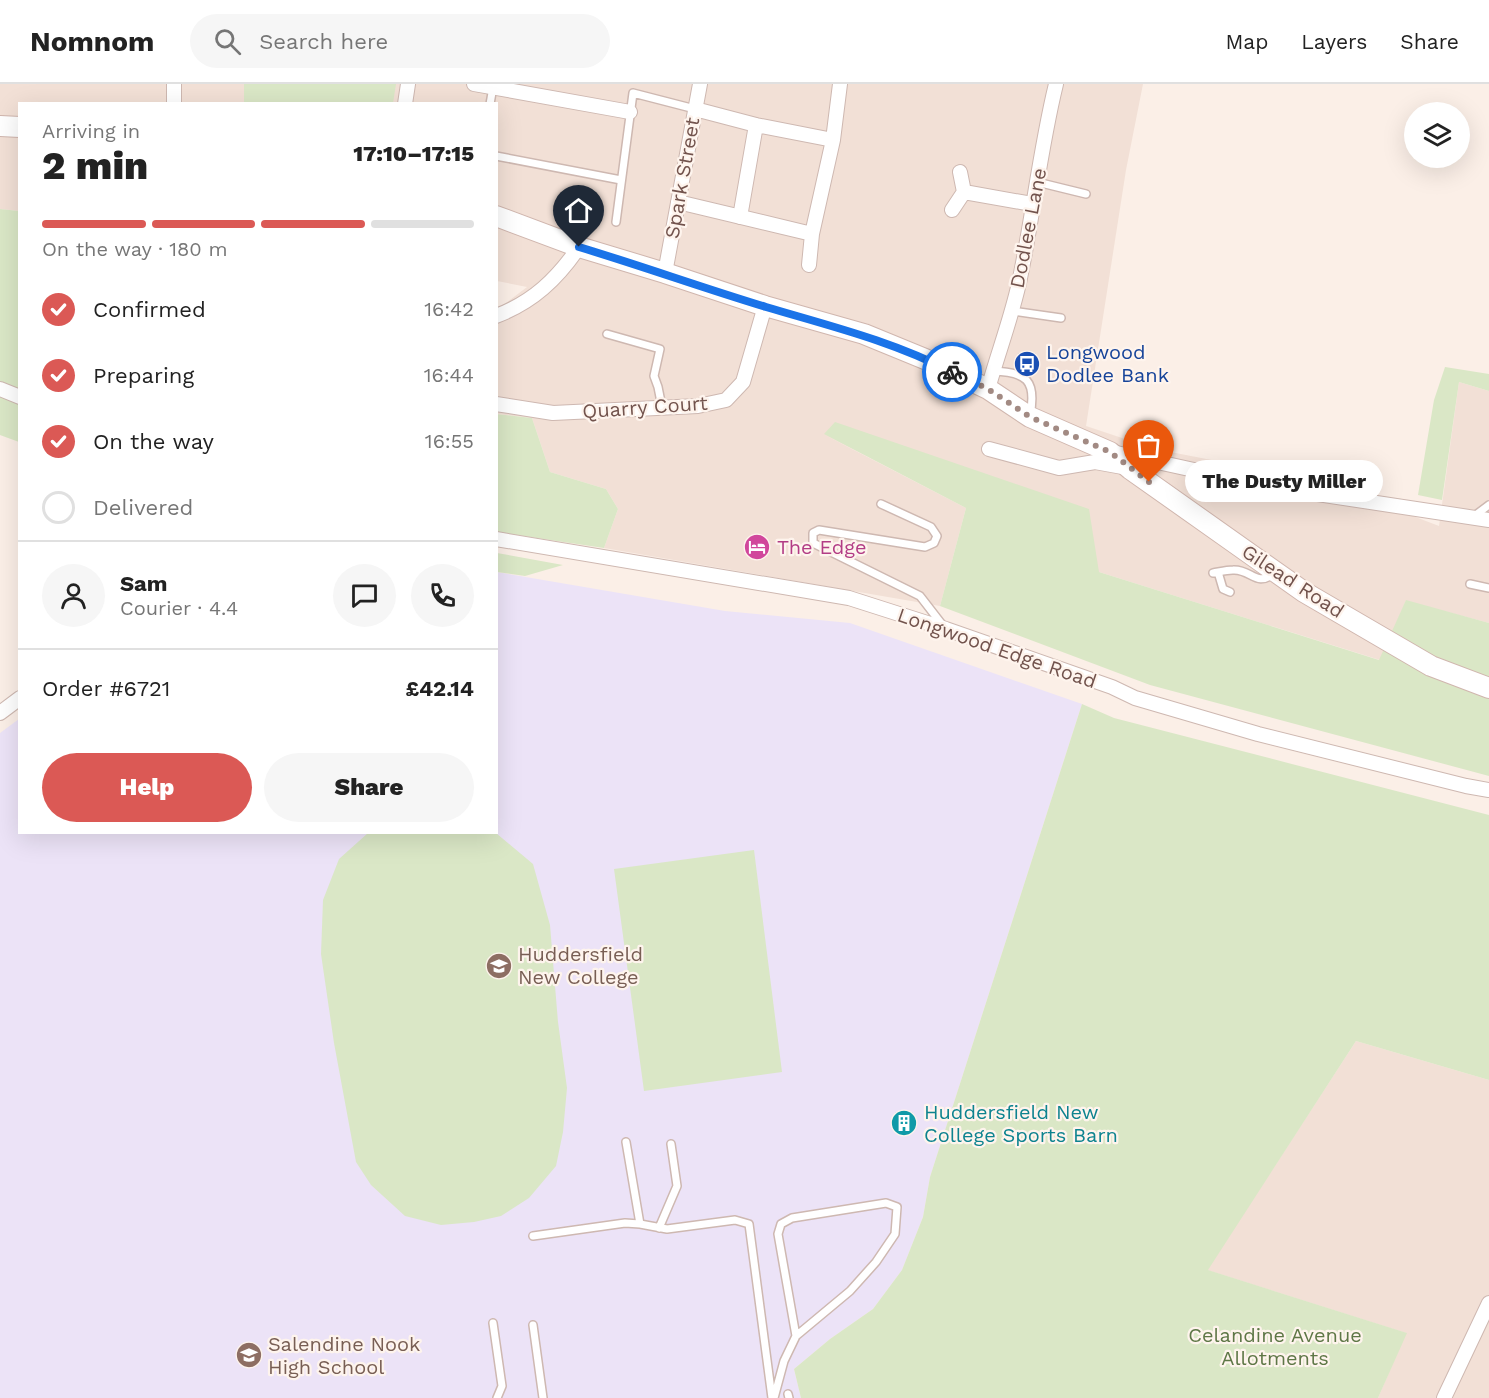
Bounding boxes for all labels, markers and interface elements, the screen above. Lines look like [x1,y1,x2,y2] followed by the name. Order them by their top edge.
[190,14,610,68] search box
[30,25,154,58] text: Nomnom
[211,25,244,58] icon: search
[259,29,388,54] text: Search here
[1225,29,1268,54] text: Map
[1301,29,1367,54] text: Layers
[1400,29,1459,54] text: Share
[1404,102,1470,168] map controls
[1404,102,1470,168] button: layers
[660,115,705,240] street label: Spark Street
[42,119,140,143] text: Arriving in
[353,141,474,166] text: 17:10–17:15
[42,143,148,188] text: 2 min
[1005,166,1051,290] street label: Dodlee Lane
[553,185,604,247] pin
[562,194,595,227] icon: home
[42,237,228,261] text: On the way · 180 m
[42,293,75,326] icon: check
[93,297,206,322] text: Confirmed
[424,297,474,321] text: 16:42
[1046,340,1169,387] place label: Longwood Dodlee Bank
[922,342,982,402] courier
[1012,349,1042,379] bus stop icon: Longwood Dodlee Bank
[936,356,969,389] icon: bike
[42,359,75,392] icon: check
[93,363,194,388] text: Preparing
[424,363,474,387] text: 16:44
[582,391,709,423] street label: Quarry Court
[1123,420,1174,482] pin
[42,425,75,458] icon: check
[93,429,214,454] text: On the way
[425,429,474,453] text: 16:55
[1132,429,1165,462] icon: bag
[1185,461,1383,503] callout: The Dusty Miller
[1202,469,1366,493] text: The Dusty Miller
[93,495,193,520] text: Delivered
[742,532,772,562] hotel icon: The Edge
[777,535,867,559] place label: The Edge
[1237,539,1349,623] street label: Gilead Road
[42,564,105,627] button: person
[333,564,396,627] button: chat
[411,564,474,627] button: phone
[120,571,168,596] text: Sam
[120,596,238,620] text: Courier · 4.4
[894,603,1100,693] street label: Longwood Edge Road
[42,676,170,701] text: Order #6721
[405,676,474,701] text: £42.14
[42,753,252,822] button: Help
[264,753,474,822] button: Share
[518,942,643,989] place label: Huddersfield New College
[484,951,514,981] school or university icon: Huddersfield New College
[924,1100,1118,1147] place label: Huddersfield New College Sports Barn
[889,1108,919,1138] building icon: Huddersfield New College Sports Barn
[1188,1323,1362,1370] park label: Celandine Avenue Allotments
[268,1332,420,1379] place label: Salendine Nook High School
[234,1340,264,1370] school or university icon: Salendine Nook High School

